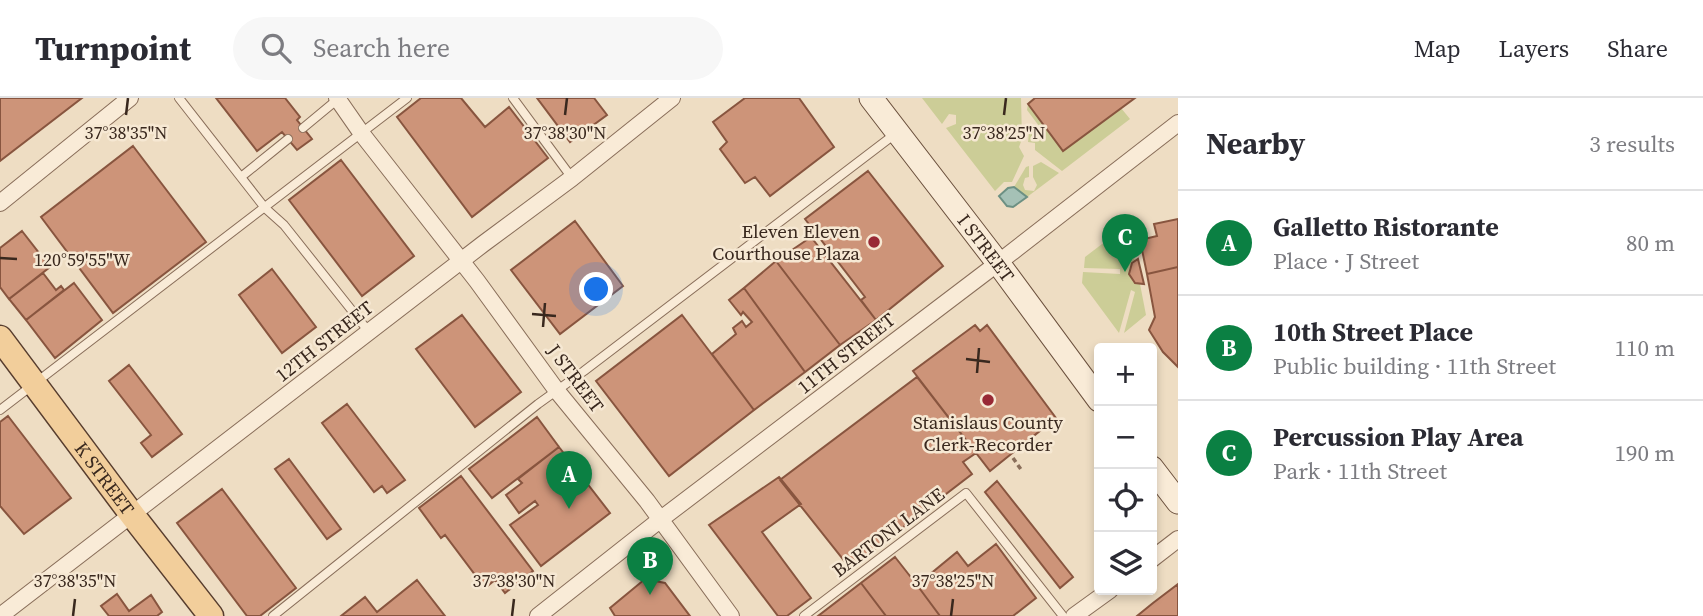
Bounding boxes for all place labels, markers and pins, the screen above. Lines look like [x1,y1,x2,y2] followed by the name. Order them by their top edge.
[1102,214,1148,272] pin: C
[712,218,860,266] place label: Eleven Eleven Courthouse Plaza
[866,234,882,250] marker: Eleven Eleven Courthouse Plaza
[980,392,996,408] marker: Stanislaus County Clerk-Recorder
[913,409,1063,457] place label: Stanislaus County Clerk-Recorder
[546,451,592,509] pin: A
[627,537,673,595] pin: B

